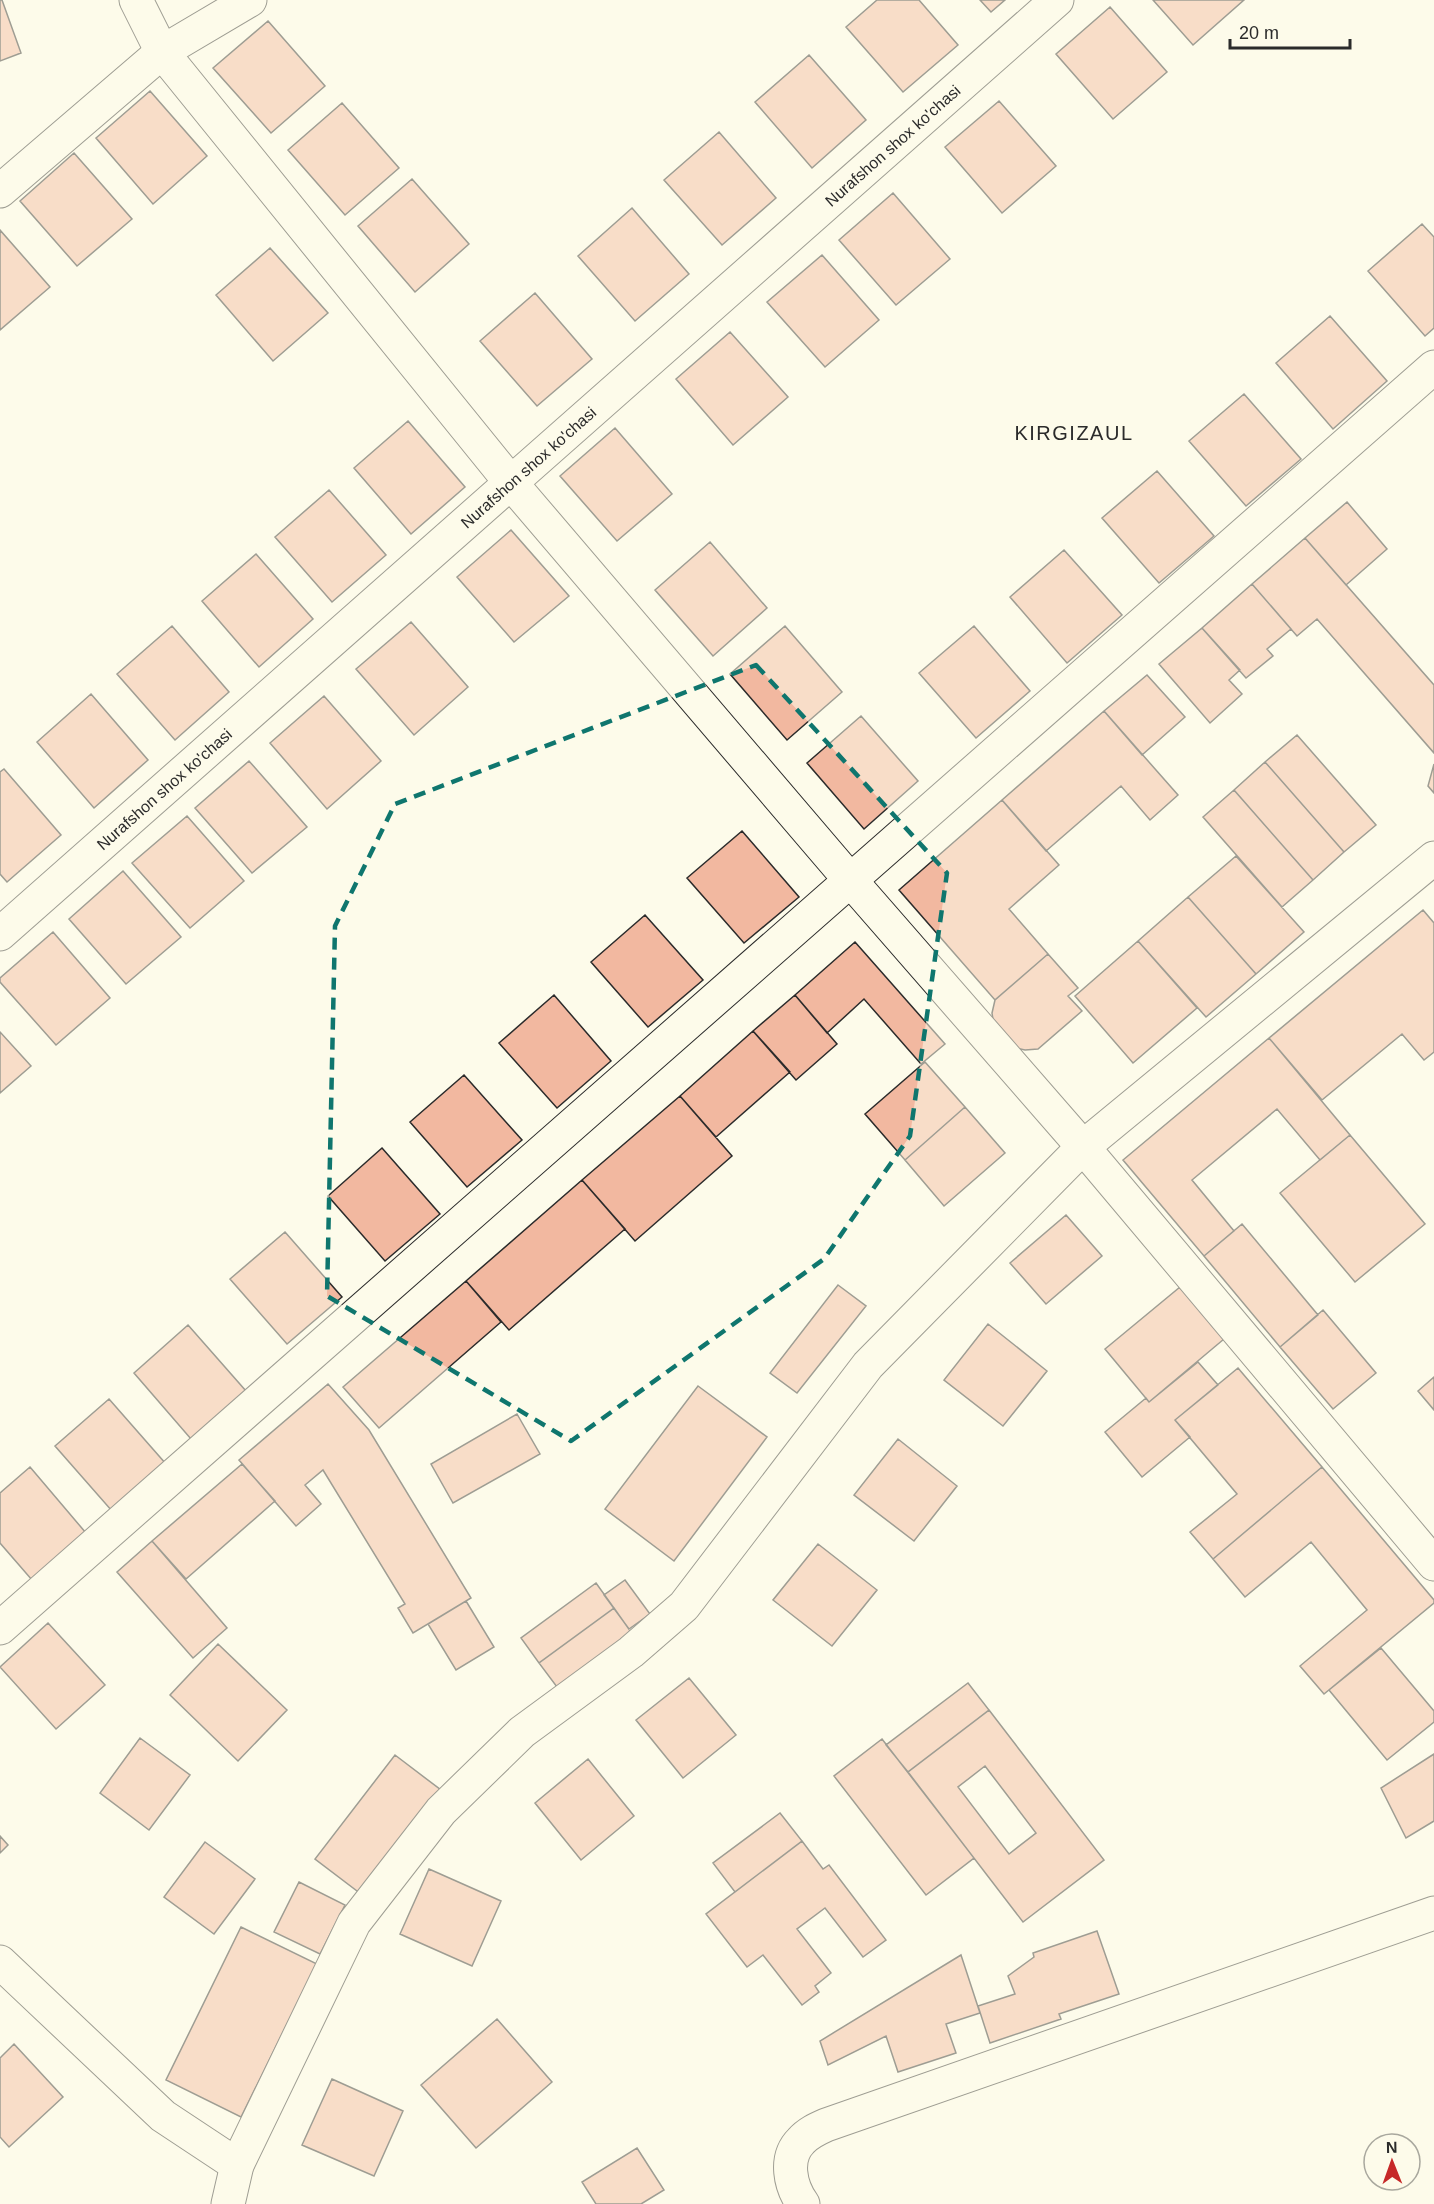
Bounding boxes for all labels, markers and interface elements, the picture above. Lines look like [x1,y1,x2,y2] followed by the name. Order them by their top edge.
[1230,12,1350,50] scale bar
[1239,23,1279,43] text: 20 m
[822,82,964,210] street label: Nurafshon shox ko'chasi
[458,404,599,532] street label: Nurafshon shox ko'chasi
[1014,422,1134,444] district label: KIRGIZAUL
[94,725,235,853] street label: Nurafshon shox ko'chasi
[1362,2132,1422,2192] north arrow
[1386,2139,1398,2156] text: N

